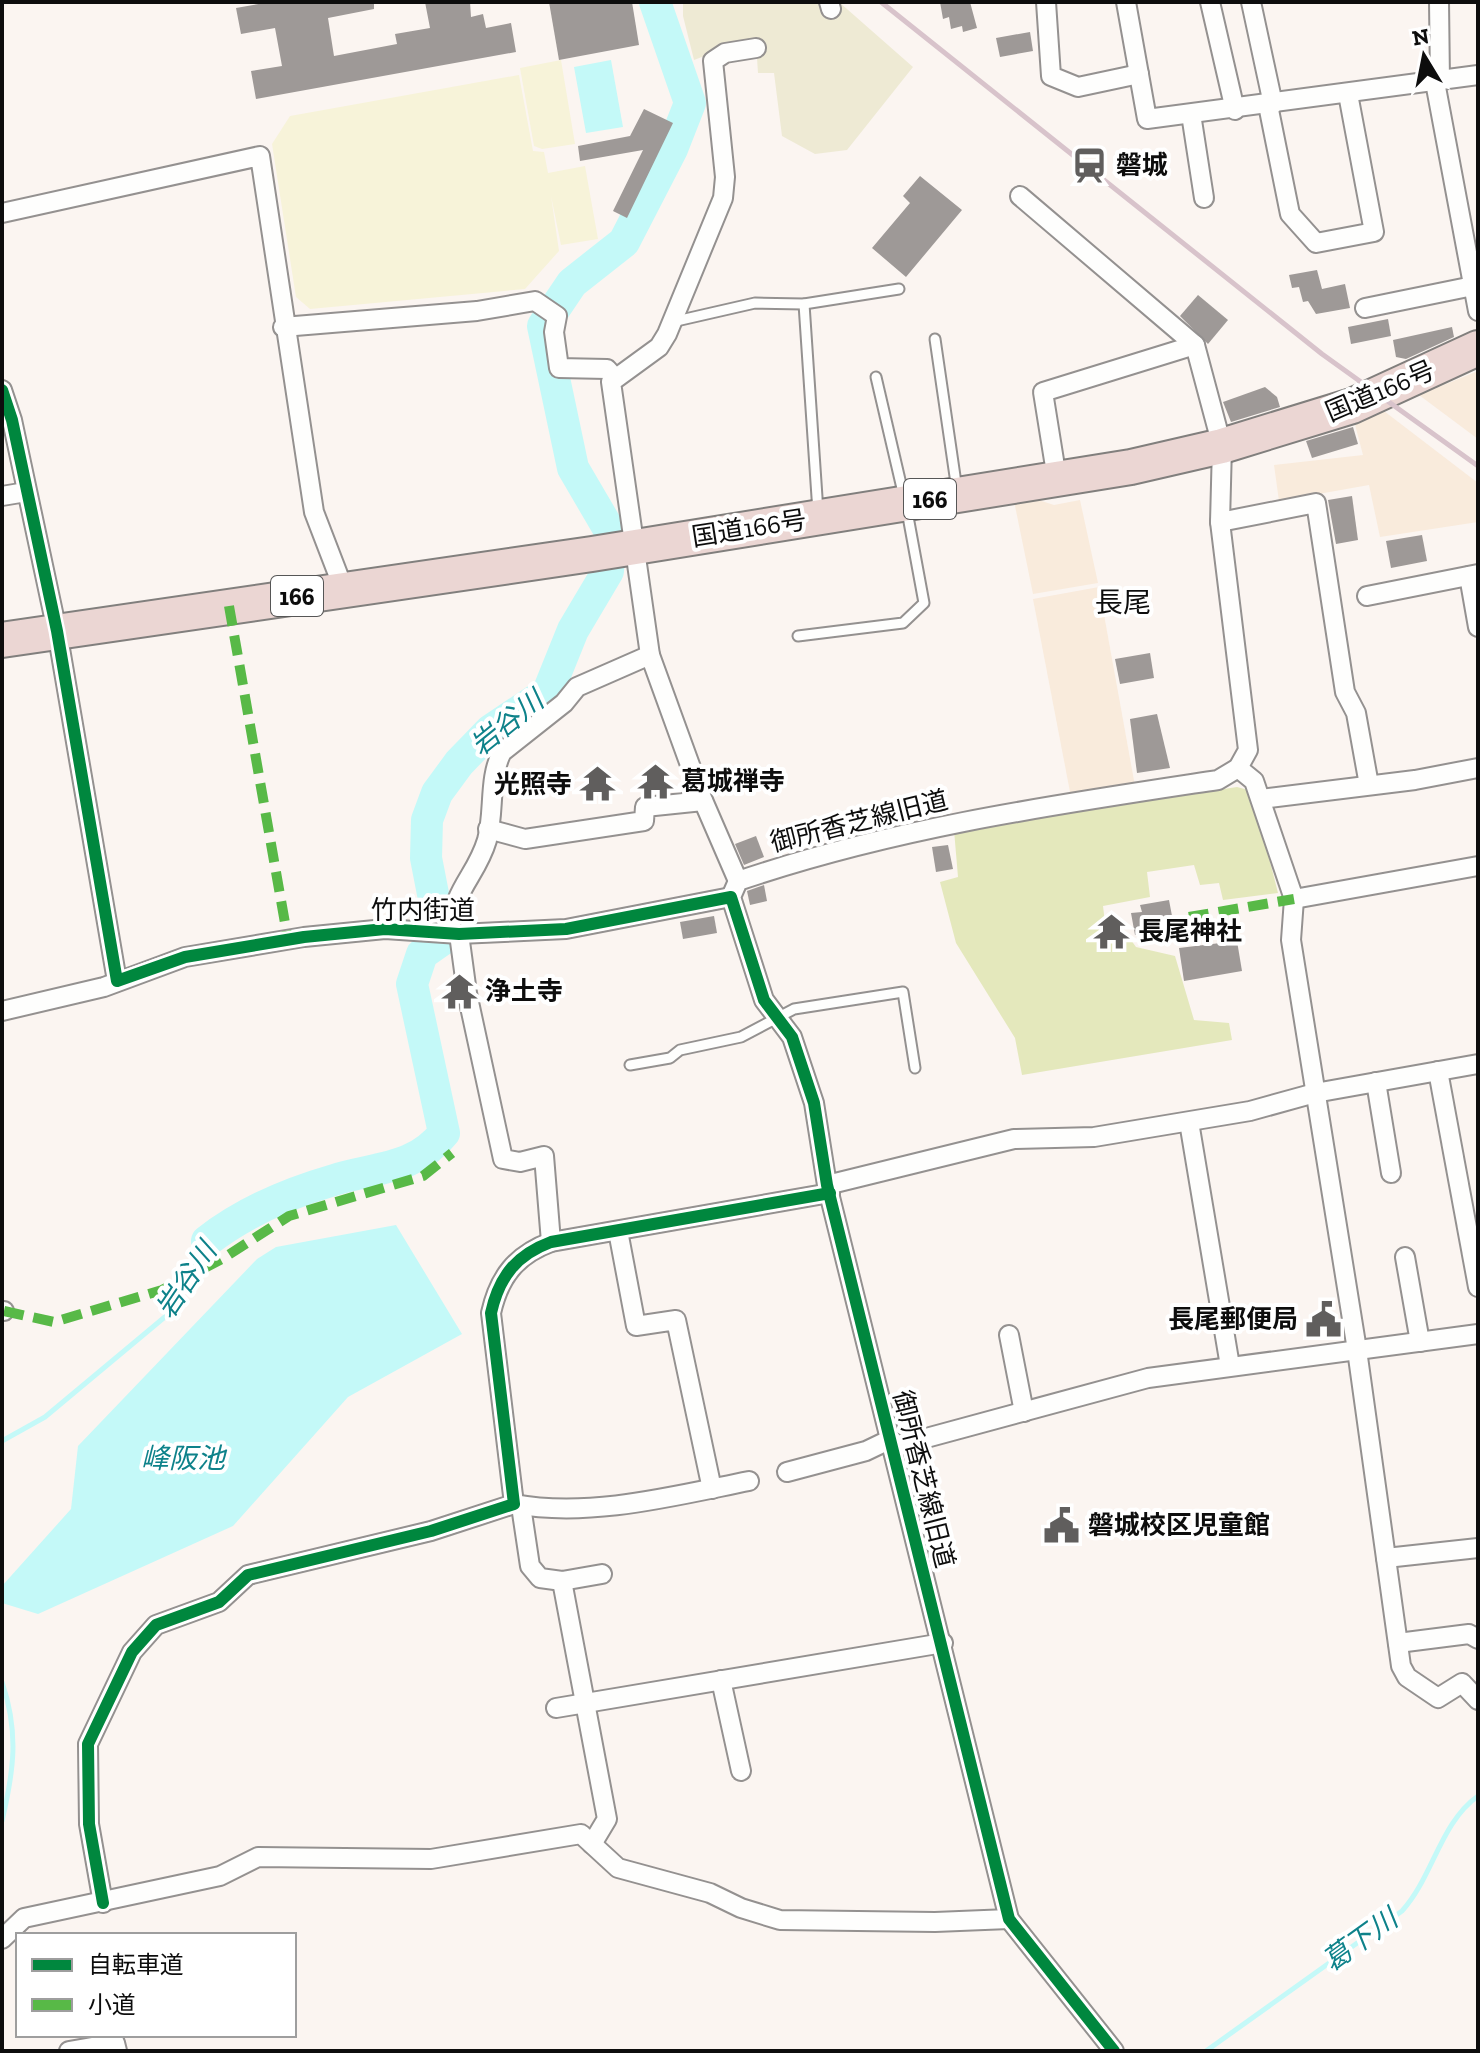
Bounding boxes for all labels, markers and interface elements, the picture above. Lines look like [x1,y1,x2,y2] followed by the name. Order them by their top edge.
[1384,16,1464,96] north arrow
[1410,22,1431,52] text: N
[1071,146,1109,184] station icon: 磐城
[1116,149,1168,181] place label: 磐城
[1321,354,1439,428] street label: 国道166号
[904,479,956,519] road number: 166
[689,503,809,553] street label: 国道166号
[271,576,323,616] road number: 166
[1095,586,1151,619] district label: 長尾
[464,682,552,762] water label: 岩谷川
[636,762,674,800] temple icon: 葛城禅寺
[579,765,617,803] temple icon: 光照寺
[681,765,785,797] place label: 葛城禅寺
[494,768,572,800] place label: 光照寺
[767,783,951,859] street label: 御所香芝線旧道
[371,894,475,926] street label: 竹内街道
[1093,912,1131,950] temple icon: 長尾神社
[1138,915,1242,947] place label: 長尾神社
[440,972,478,1010] temple icon: 浄土寺
[485,975,563,1007] place label: 浄土寺
[149,1233,225,1324] water label: 岩谷川
[1305,1300,1343,1338] public building icon: 長尾郵便局
[1168,1303,1298,1335] place label: 長尾郵便局
[886,1387,962,1571] street label: 御所香芝線旧道
[141,1442,228,1475] water label: 峰阪池
[1043,1506,1081,1544] public building icon: 磐城校区児童館
[1088,1509,1270,1541] place label: 磐城校区児童館
[1316,1900,1406,1978] water label: 葛下川
[16,1933,296,2037] legend
[88,1950,184,1979] text: 自転車道
[88,1990,136,2019] text: 小道

